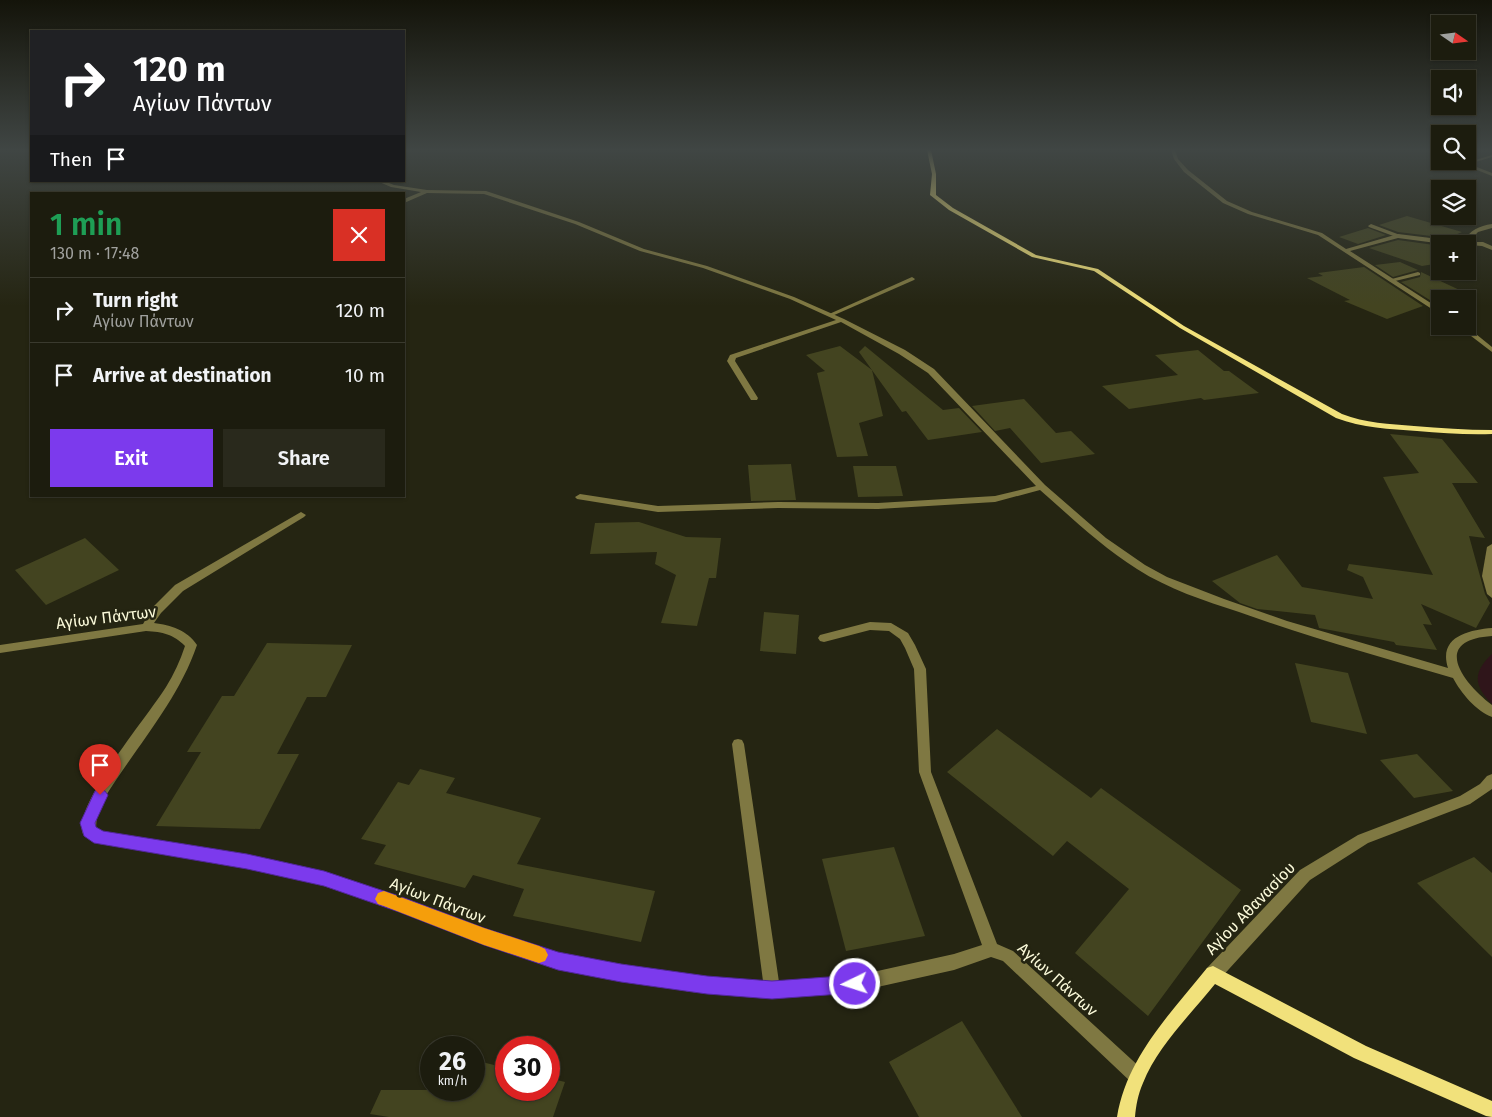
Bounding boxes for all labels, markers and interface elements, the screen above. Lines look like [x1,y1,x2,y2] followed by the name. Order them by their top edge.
[1431,15,1476,60] north arrow
[1431,15,1476,335] map controls
[133,48,226,90] text: 120 m
[50,50,115,115] icon: right
[1431,70,1476,115] button: sound
[133,90,272,117] text: Αγίων Πάντων
[1431,125,1476,170] button: search
[102,145,130,173] icon: arrive
[50,148,92,171] text: Then
[1431,180,1476,225] button: layers
[50,207,122,243] text: 1 min
[333,209,385,261] button: close
[1431,235,1476,280] button: +
[50,244,139,263] text: 130 m · 17:48
[93,289,178,312] text: Turn right
[1431,290,1476,335] button: −
[50,296,78,324] icon: right
[335,299,385,322] text: 120 m
[93,312,194,331] text: Αγίων Πάντων
[50,361,78,389] icon: arrive
[93,364,272,387] text: Arrive at destination
[345,364,385,387] text: 10 m
[50,429,213,487] button: Exit
[223,429,385,487] button: Share
[55,602,158,633] street label: Αγίων Πάντων
[79,744,121,795] pin
[86,751,114,779] icon: arrive
[1201,858,1299,959] street label: Αγίου Αθανασίου
[387,874,489,927] street label: Αγίων Πάντων
[1014,939,1102,1020] street label: Αγίων Πάντων
[828,957,880,1009] position arrow
[495,1036,560,1101] speed limit sign: 30
[439,1047,466,1077] text: 26
[438,1074,467,1088] text: km/h

